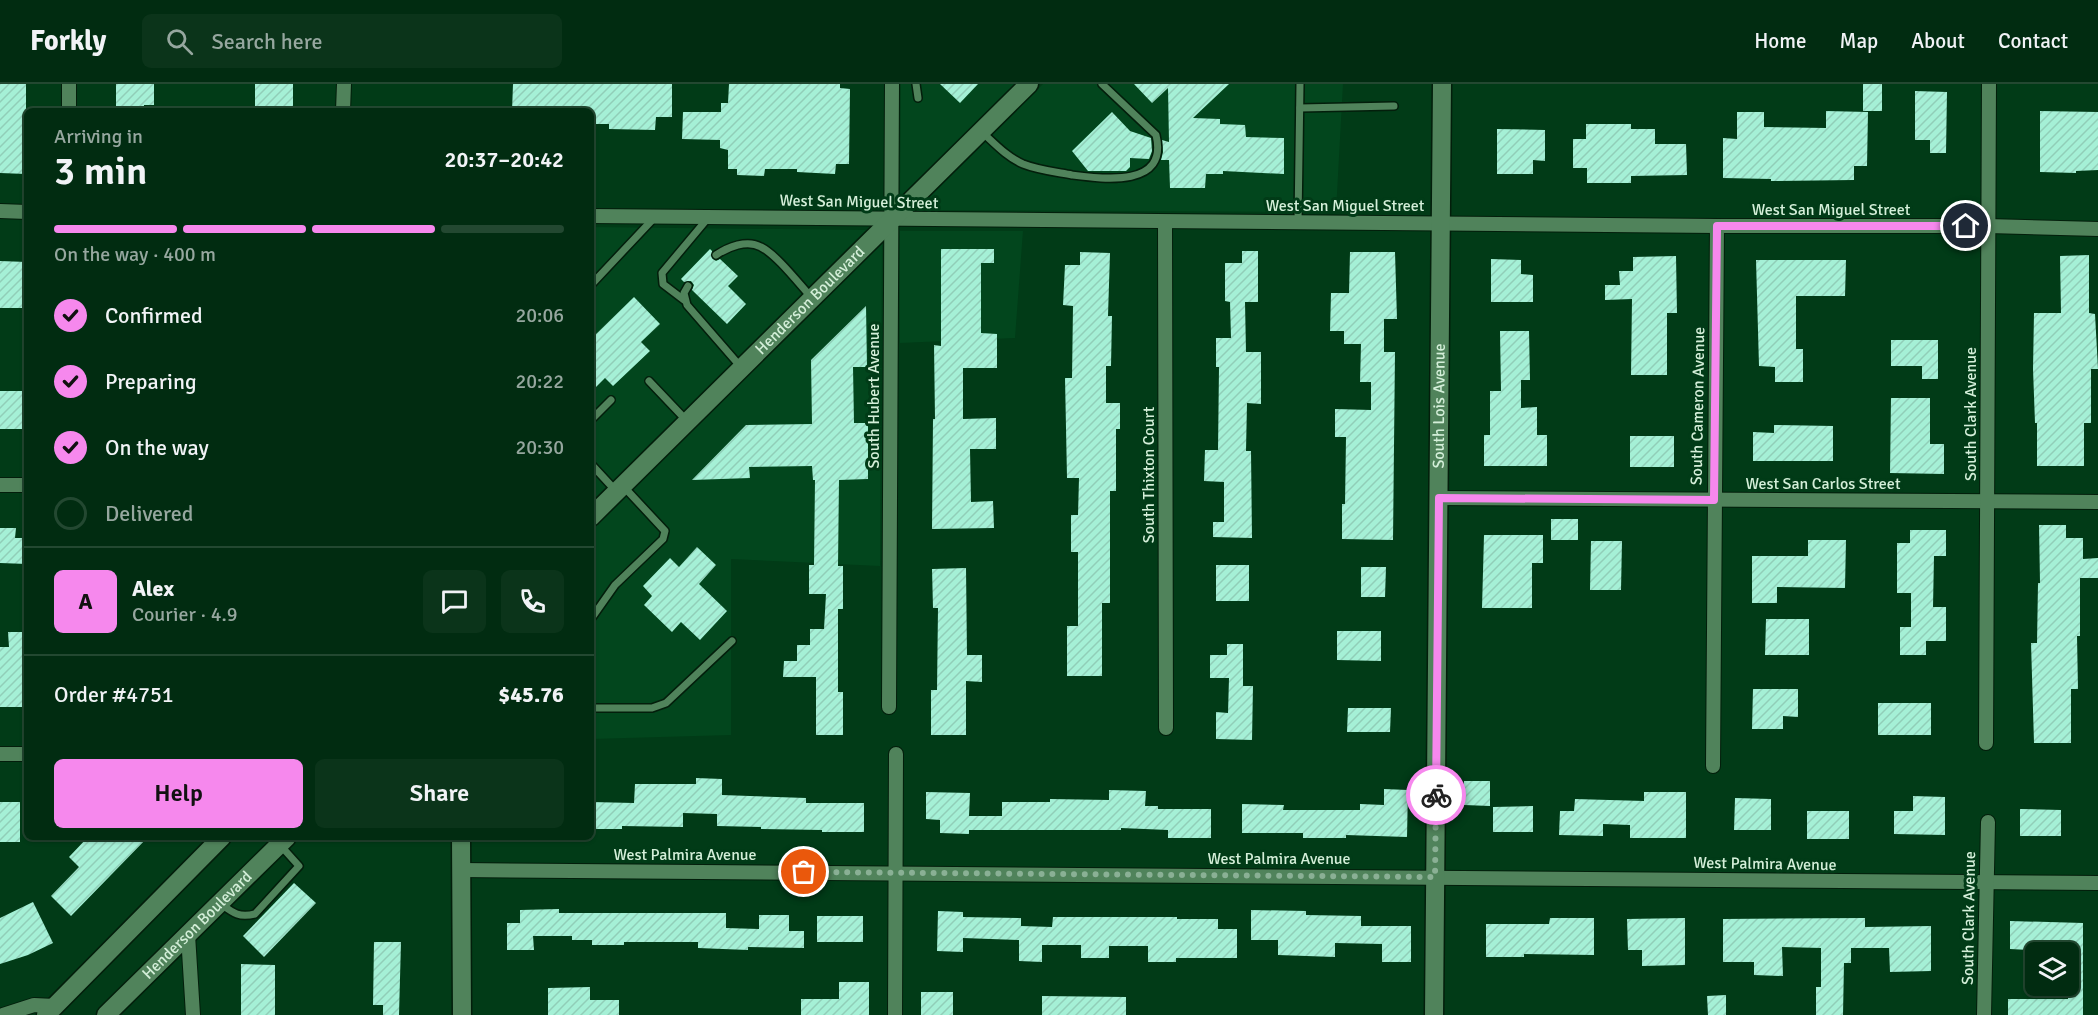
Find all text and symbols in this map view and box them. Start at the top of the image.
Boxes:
search box [142,14,562,68]
text: Forkly [30,24,106,58]
icon: search [163,25,196,58]
text: Search here [211,28,322,55]
text: Home [1754,28,1807,54]
text: Map [1840,28,1878,54]
text: About [1911,28,1965,54]
text: Contact [1998,28,2068,54]
text: Arriving in [54,124,143,149]
text: 20:37–20:42 [445,146,564,173]
text: 3 min [54,147,147,195]
street label: West San Miguel Street [779,191,939,213]
street label: West San Miguel Street [1266,196,1425,216]
street label: West San Miguel Street [1752,200,1911,220]
pin [1940,200,1991,251]
icon: home [1949,209,1982,242]
text: On the way · 400 m [54,242,216,267]
street label: Henderson Boulevard [751,242,869,359]
icon: check [54,299,87,332]
text: Confirmed [105,302,203,329]
text: 20:06 [515,303,564,328]
street label: South Hubert Avenue [864,323,884,469]
street label: South Cameron Avenue [1687,327,1709,485]
street label: South Lois Avenue [1429,343,1450,469]
street label: South Clark Avenue [1961,347,1981,481]
icon: check [54,365,87,398]
text: Preparing [105,368,197,395]
text: 20:22 [515,369,564,394]
street label: South Thixton Court [1139,406,1159,543]
icon: check [54,431,87,464]
text: On the way [105,434,209,461]
text: 20:30 [515,435,564,460]
street label: West San Carlos Street [1746,474,1901,494]
text: Delivered [105,500,193,527]
button: chat [423,570,486,633]
button: phone [501,570,564,633]
text: Alex [132,575,174,602]
text: A [78,588,93,615]
text: Courier · 4.9 [132,602,238,627]
text: Order #4751 [54,681,174,708]
text: $45.76 [498,681,564,708]
button: Help [54,759,303,828]
button: Share [315,759,564,828]
courier [1406,765,1466,825]
icon: bike [1420,779,1453,812]
street label: West Palmira Avenue [613,845,757,865]
pin [778,846,829,897]
street label: West Palmira Avenue [1207,849,1351,869]
street label: South Clark Avenue [1958,851,1980,985]
street label: West Palmira Avenue [1693,853,1837,875]
icon: bag [787,855,820,888]
street label: Henderson Boulevard [138,867,256,984]
map controls [2025,942,2079,996]
button: layers [2025,942,2079,996]

